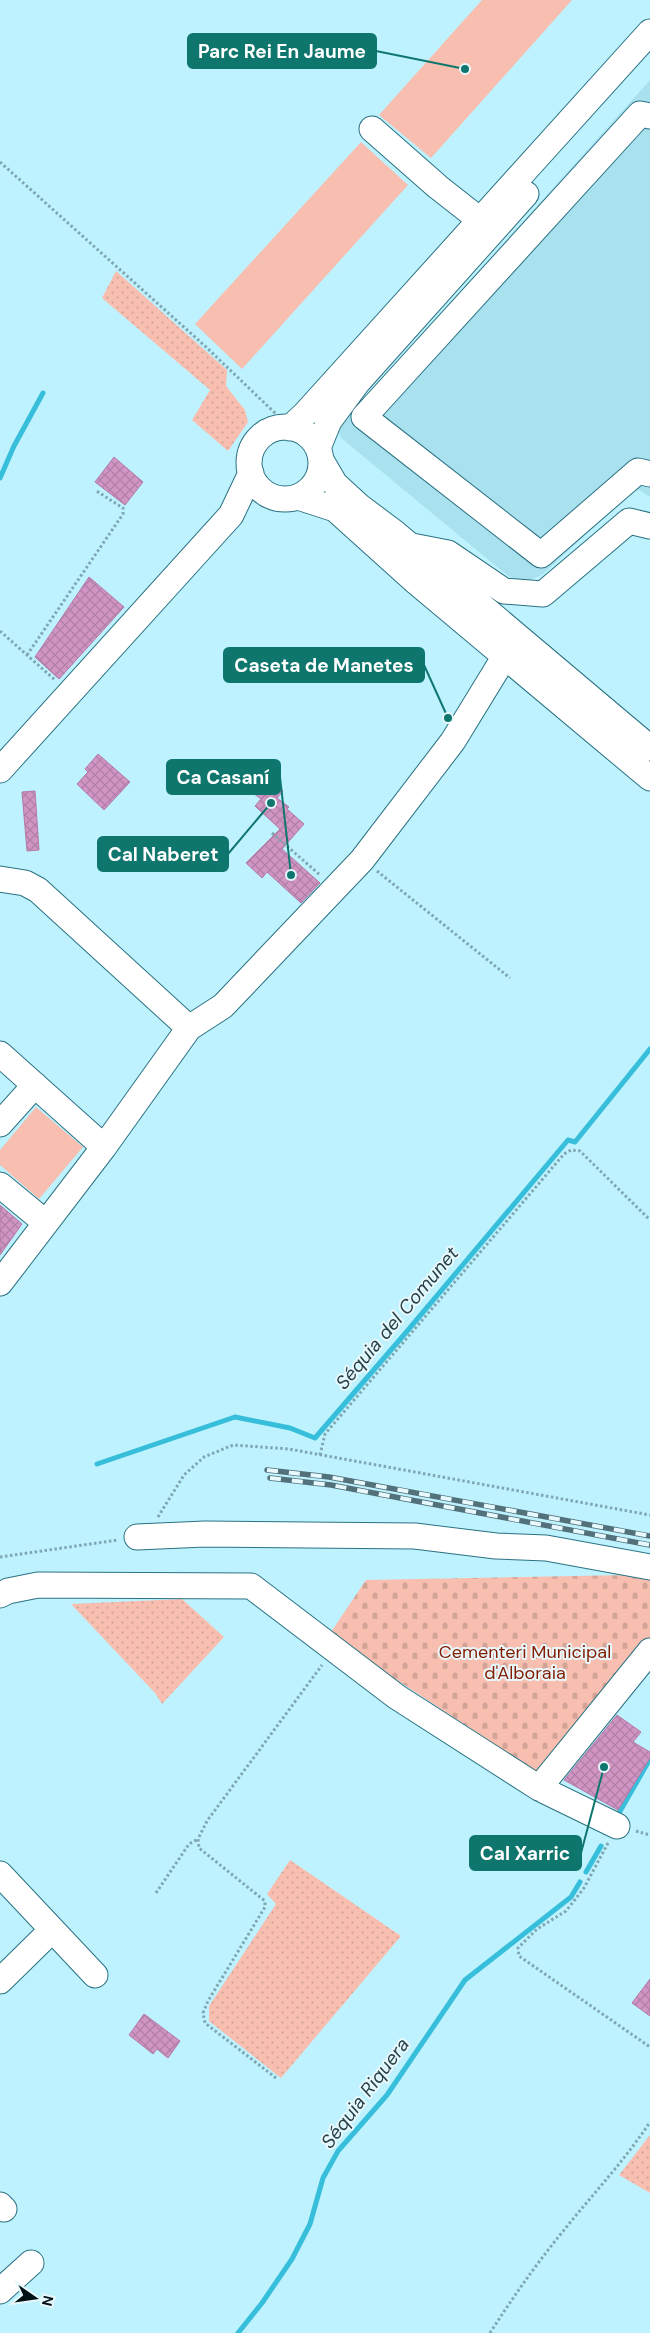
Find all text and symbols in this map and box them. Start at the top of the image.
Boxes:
callout: Parc Rei En Jaume [188,34,376,68]
text: Parc Rei En Jaume [198,39,366,64]
callout: Caseta de Manetes [224,648,424,682]
text: Caseta de Manetes [234,653,414,678]
callout: Ca Casaní [167,760,280,794]
text: Ca Casaní [177,765,269,790]
callout: Cal Naberet [98,837,228,871]
text: Cal Naberet [108,842,218,867]
water label: Séquia del Comunet [330,1241,465,1395]
park label: Cementeri Municipal d'Alboraia [439,1640,611,1685]
callout: Cal Xarric [470,1836,581,1870]
text: Cal Xarric [480,1841,570,1866]
water label: Séquia Riquera [315,2033,415,2153]
north arrow [10,2273,60,2323]
text: N [38,2294,58,2308]

